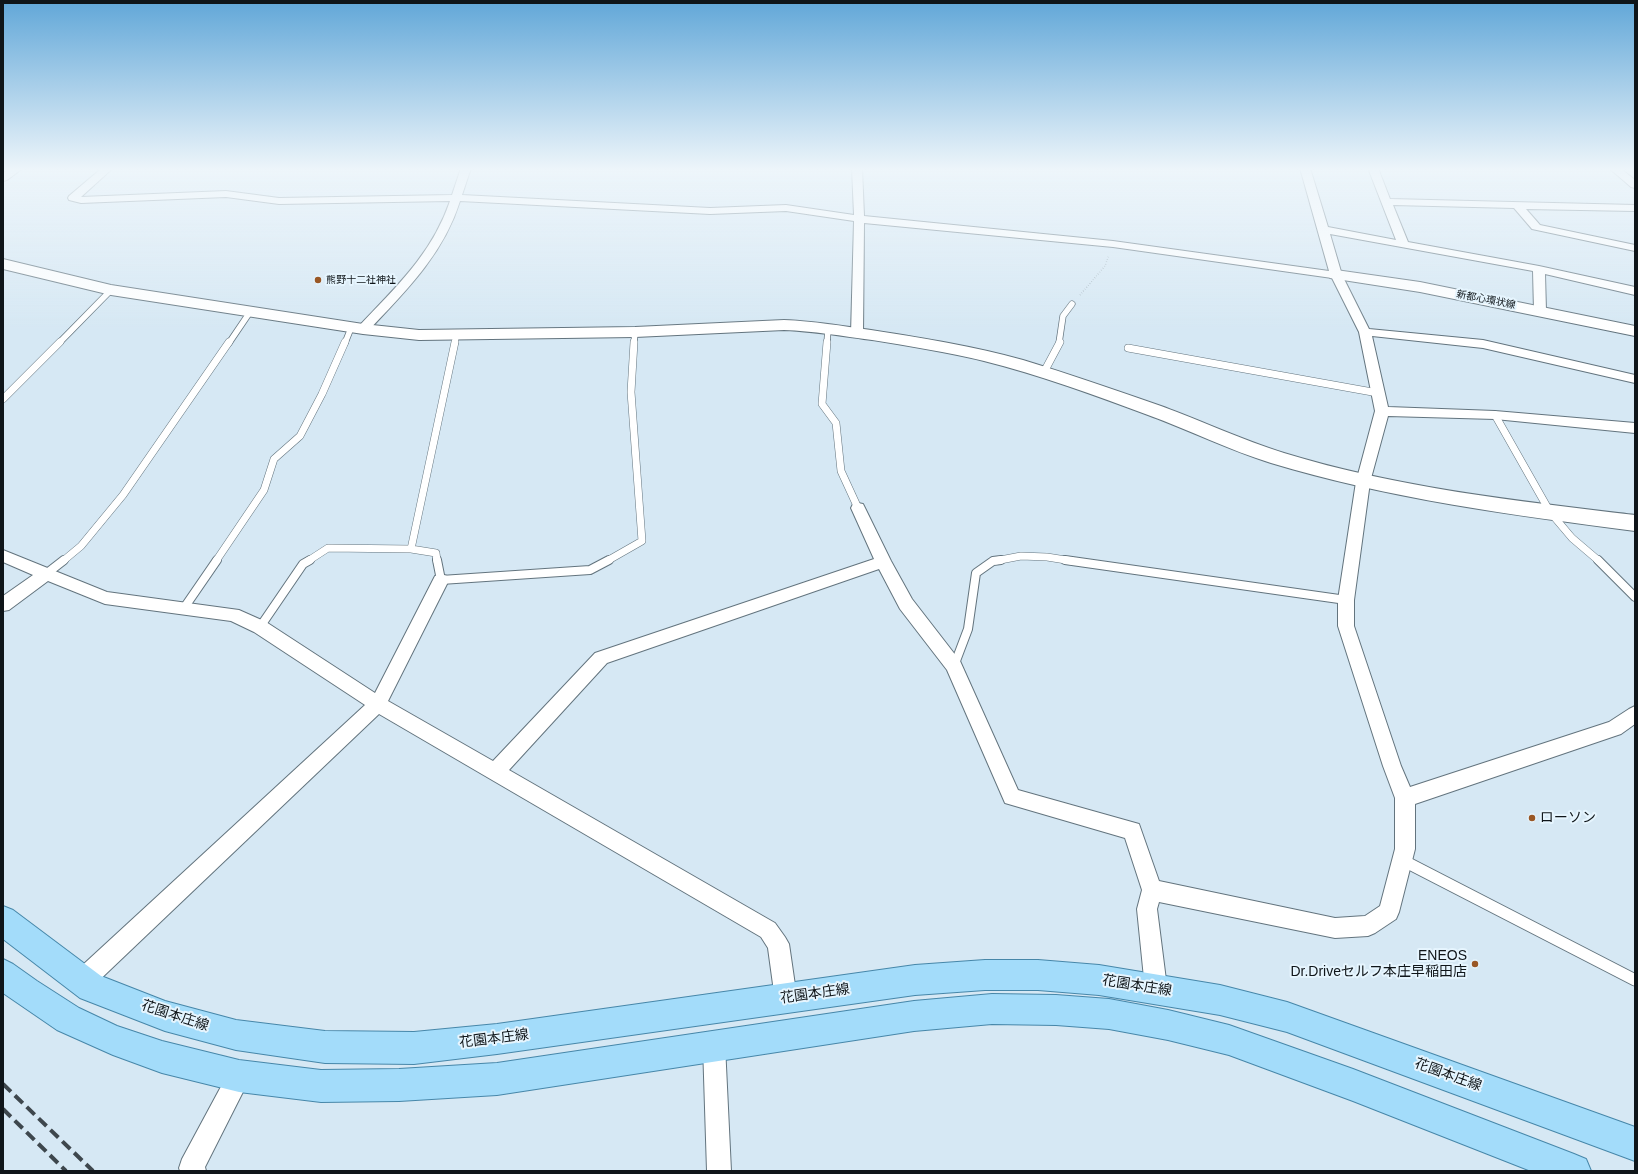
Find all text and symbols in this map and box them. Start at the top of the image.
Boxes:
place label: 熊野十二社神社 [326,274,396,286]
marker: 熊野十二社神社 [313,275,323,285]
street label: 新都心環状線 [1455,288,1517,312]
place label: ローソン [1540,810,1596,826]
marker: ローソン [1527,813,1537,823]
place label: ENEOS Dr.Driveセルフ本庄早稲田店 [1290,948,1467,980]
marker: ENEOS Dr.Driveセルフ本庄早稲田店 [1470,959,1480,969]
street label: 花園本庄線 [1101,972,1173,1000]
street label: 花園本庄線 [779,981,851,1007]
street label: 花園本庄線 [139,997,211,1035]
street label: 花園本庄線 [458,1026,530,1052]
street label: 花園本庄線 [1412,1055,1484,1095]

